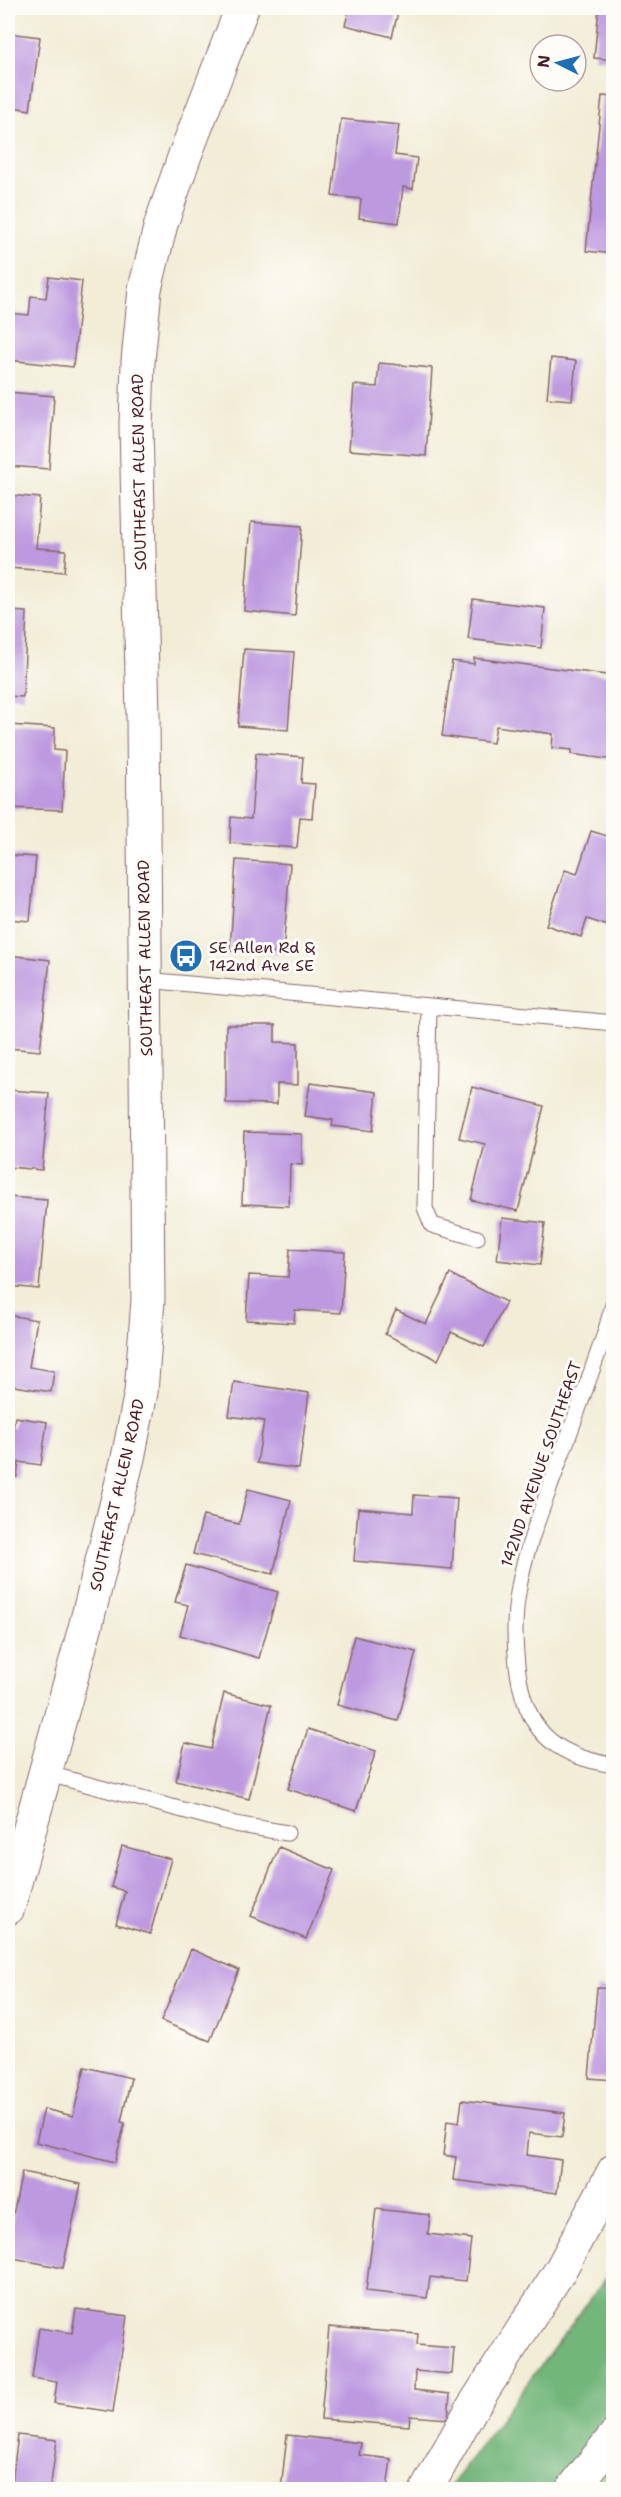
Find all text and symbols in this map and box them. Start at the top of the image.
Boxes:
north arrow [528,33,588,93]
text: N [532,54,555,69]
street label: SOUTHEAST ALLEN ROAD [127,374,151,570]
street label: SOUTHEAST ALLEN ROAD [133,860,157,1056]
place label: SE Allen Rd & 142nd Ave SE [209,937,316,976]
bus stop icon: SE Allen Rd & 142nd Ave SE [168,938,204,974]
street label: 142ND AVENUE SOUTHEAST [496,1358,586,1570]
street label: SOUTHEAST ALLEN ROAD [85,1397,149,1593]

